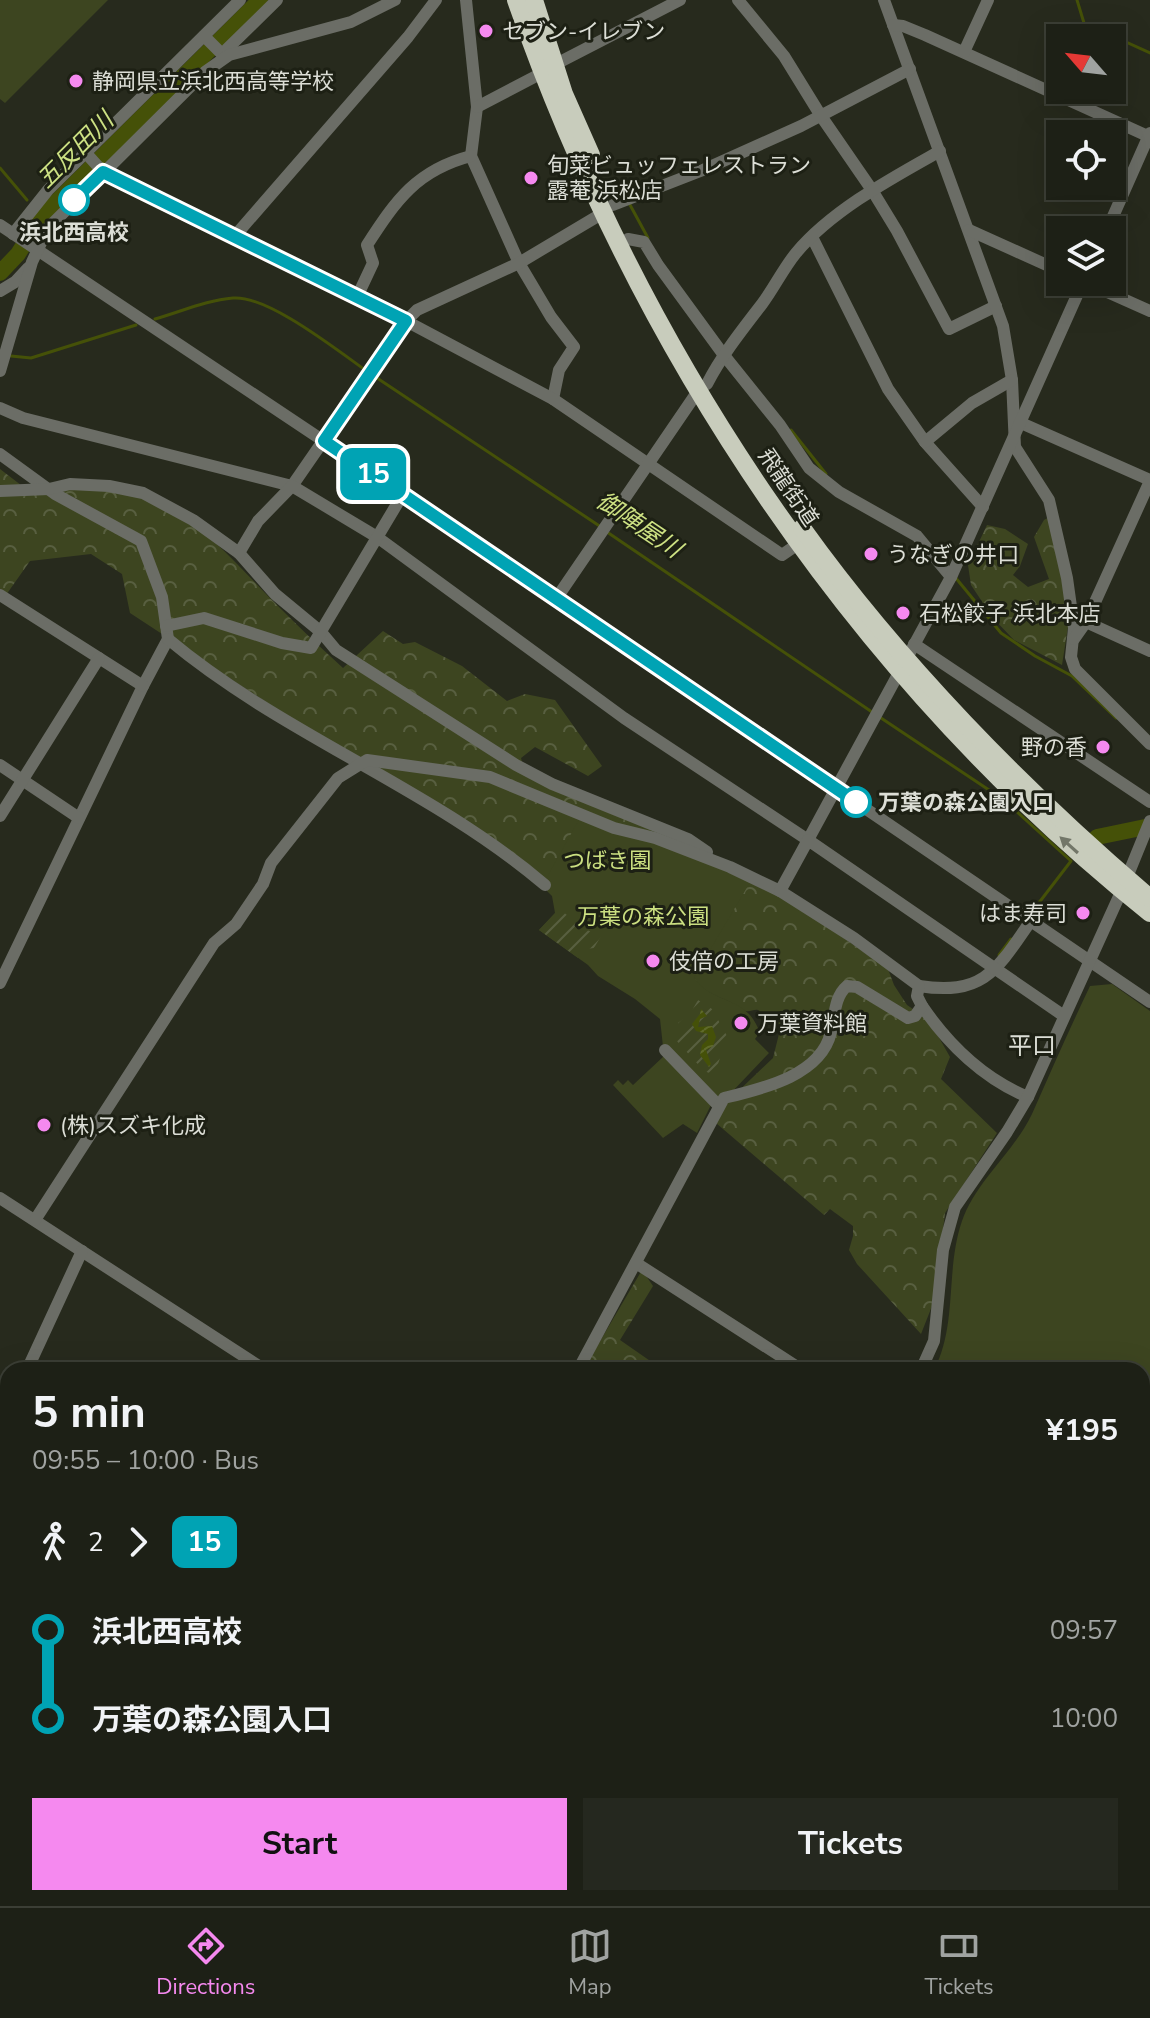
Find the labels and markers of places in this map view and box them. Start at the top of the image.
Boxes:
place label: セブン-イレブン [502,17,665,47]
marker: セブン-イレブン [477,22,495,40]
place label: 静岡県立浜北西高等学校 [92,67,334,97]
marker: 静岡県立浜北西高等学校 [67,72,85,90]
place label: 旬菜ビュッフェレストラン 露菴 浜松店 [547,151,811,206]
marker: 旬菜ビュッフェレストラン 露菴 浜松店 [522,169,540,187]
marker: 浜北西高校 [59,185,89,215]
place label: 浜北西高校 [19,218,129,248]
place label: うなぎの井口 [887,540,1019,570]
marker: うなぎの井口 [862,545,880,563]
place label: 石松餃子 浜北本店 [919,599,1101,629]
marker: 石松餃子 浜北本店 [894,604,912,622]
place label: 野の香 [1021,733,1087,763]
marker: 野の香 [1094,738,1112,756]
marker: 万葉の森公園入口 [841,787,871,817]
place label: 万葉の森公園入口 [878,788,1054,818]
place label: はま寿司 [979,899,1067,929]
marker: はま寿司 [1074,904,1092,922]
place label: 伎倍の工房 [669,947,779,977]
marker: 伎倍の工房 [644,952,662,970]
place label: 万葉資料館 [757,1009,867,1039]
marker: 万葉資料館 [732,1014,750,1032]
place label: (株)スズキ化成 [60,1111,206,1141]
marker: (株)スズキ化成 [35,1116,53,1134]

